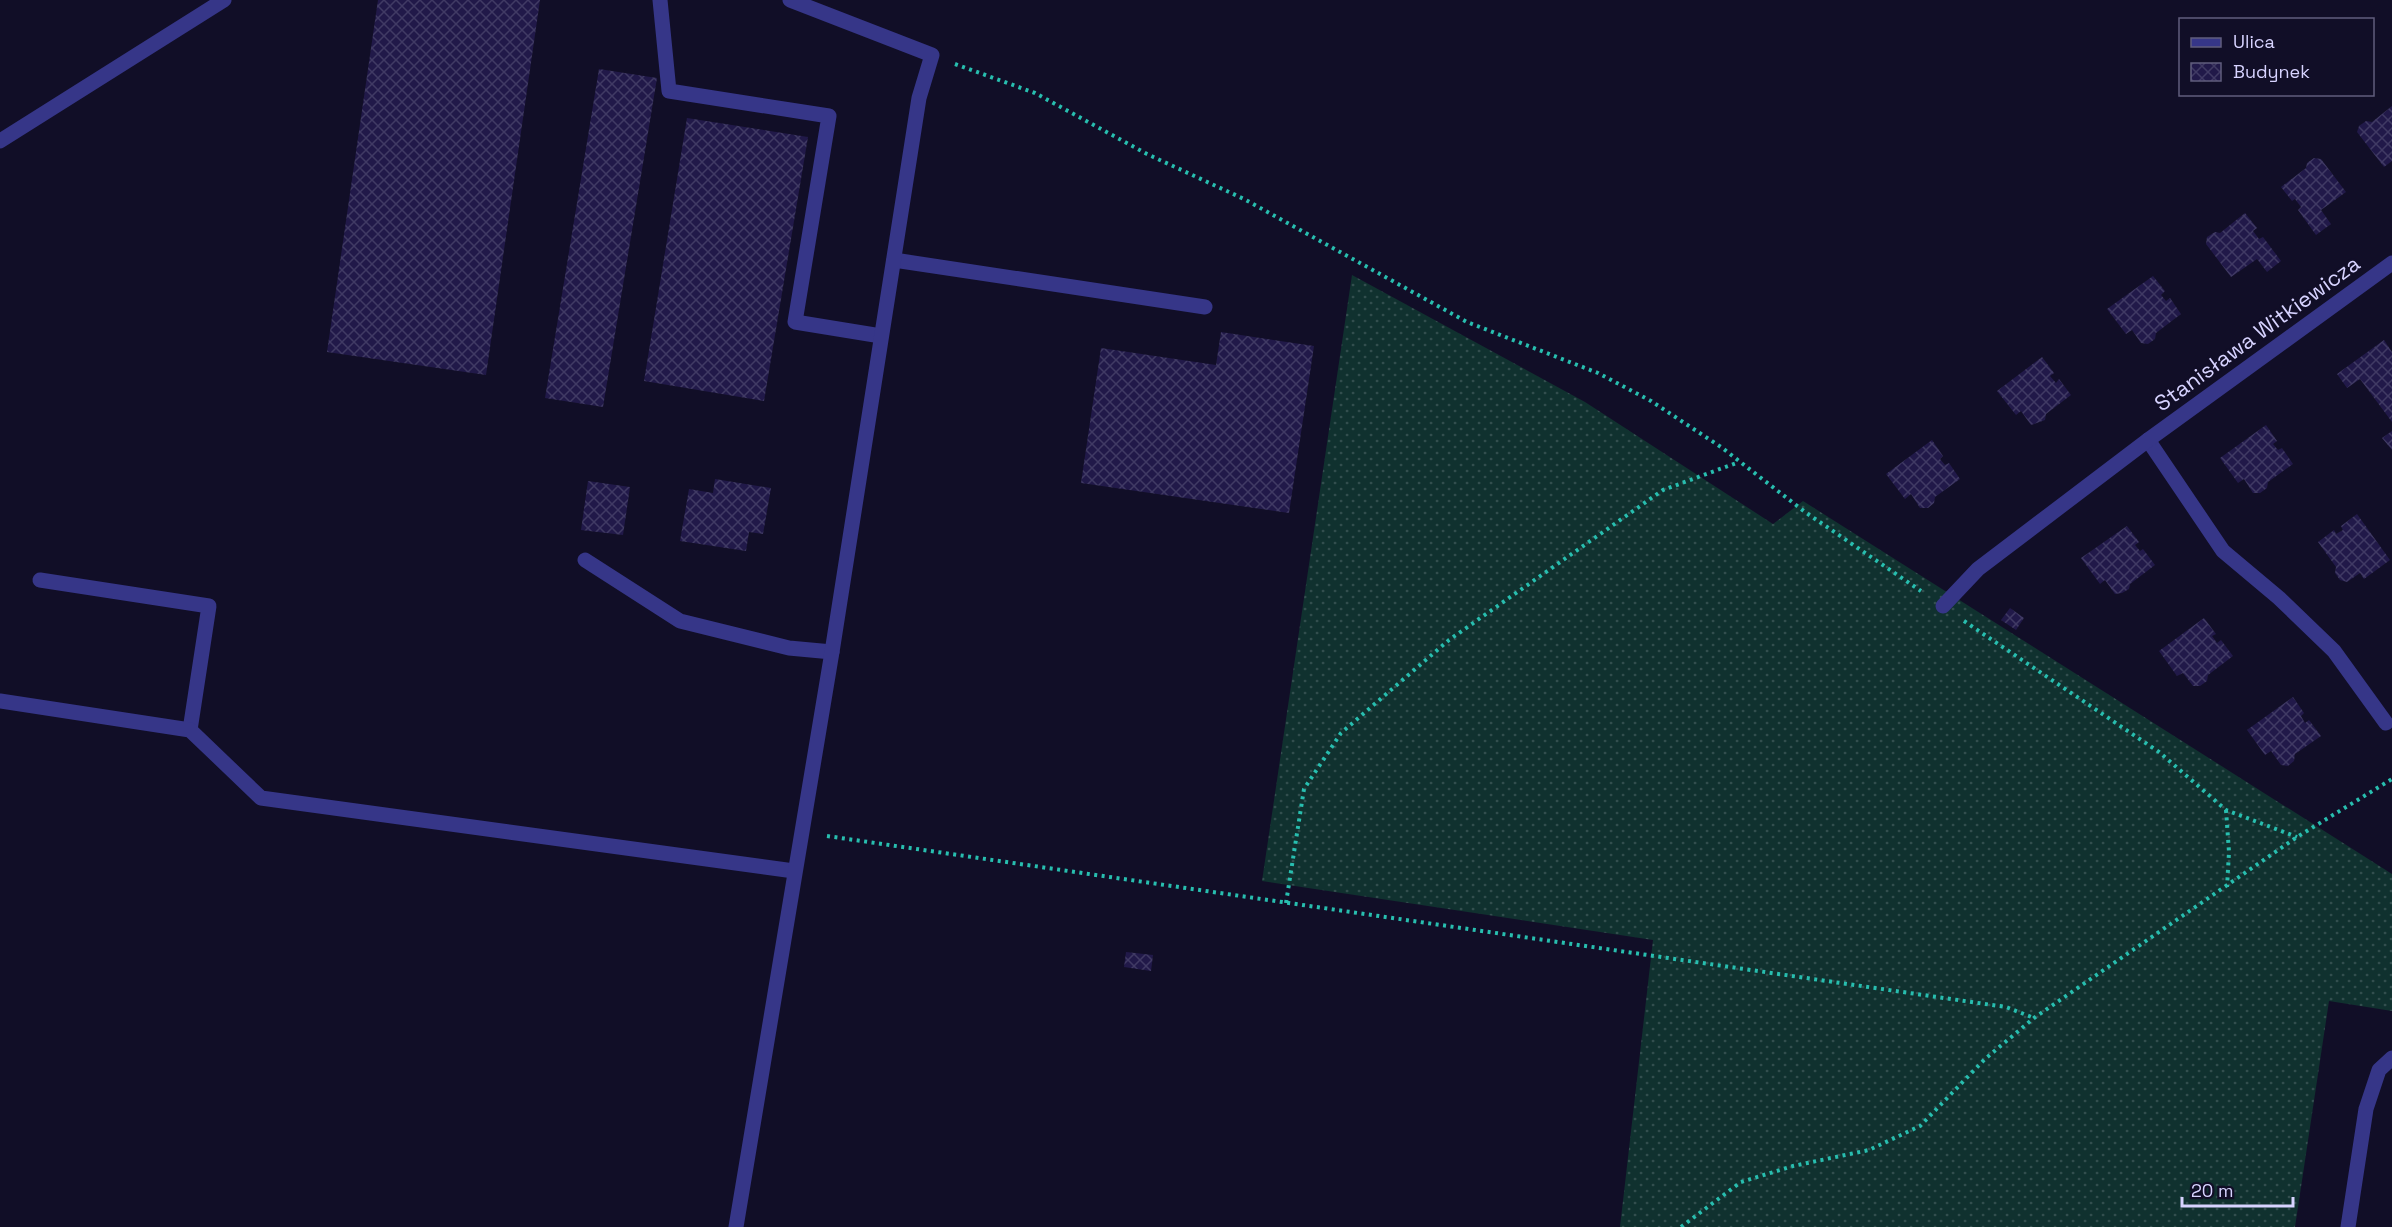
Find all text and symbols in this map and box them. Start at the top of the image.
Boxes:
legend [2179,18,2374,96]
text: Ulica [2233,30,2275,53]
text: Budynek [2233,60,2310,83]
street label: Stanisława Witkiewicza [2149,249,2366,417]
scale bar [2182,1170,2293,1208]
text: 20 m [2191,1179,2234,1202]

